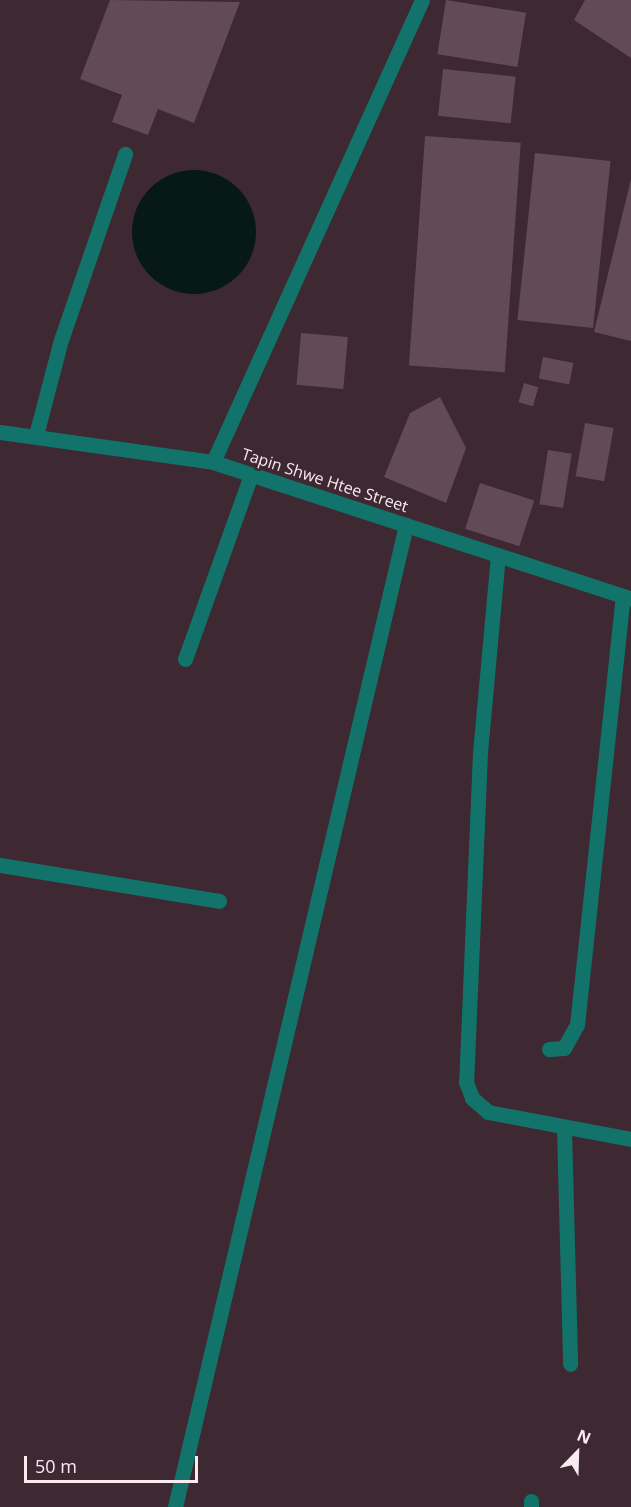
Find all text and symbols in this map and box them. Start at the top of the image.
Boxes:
street label: Tapin Shwe Htee Street [239,444,411,516]
north arrow [547,1423,607,1483]
text: N [574,1424,594,1449]
scale bar [27,1444,201,1482]
text: 50 m [35,1454,77,1478]

